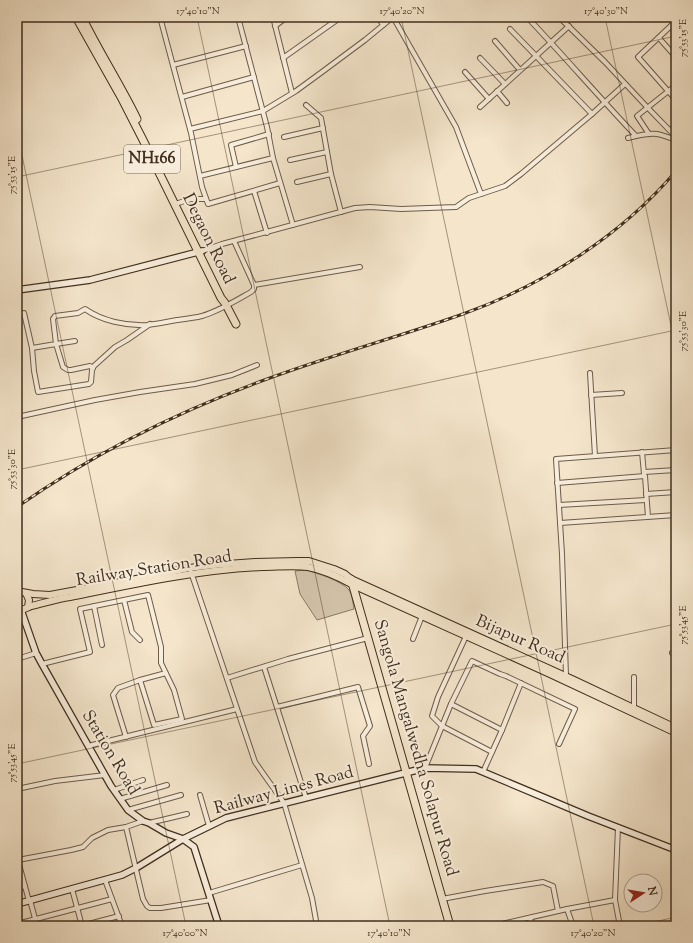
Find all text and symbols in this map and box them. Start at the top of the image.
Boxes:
text: 17°40'10"N [176,4,220,19]
text: 17°40'20"N [380,4,424,19]
text: 17°40'30"N [584,4,628,19]
text: 75°53'15"E [676,19,691,57]
road number: NH166 [124,145,180,173]
text: 75°53'15"E [5,156,20,194]
street label: Degaon Road [176,189,241,289]
text: 75°53'30"E [676,311,691,351]
text: 75°53'30"E [5,449,20,489]
street label: Railway Station Road [74,545,234,593]
text: 75°53'45"E [676,606,691,644]
street label: Bijapur Road [472,610,569,671]
street label: Sangola Mangalwedha Solapur Road [367,617,463,879]
street label: Station Road [75,706,145,800]
text: 75°53'45"E [5,744,20,782]
street label: Railway Lines Road [212,761,357,821]
north arrow [623,873,663,913]
text: N [643,884,661,897]
text: 17°40'00"N [163,926,207,941]
text: 17°40'10"N [367,926,411,941]
text: 17°40'20"N [571,926,615,941]

